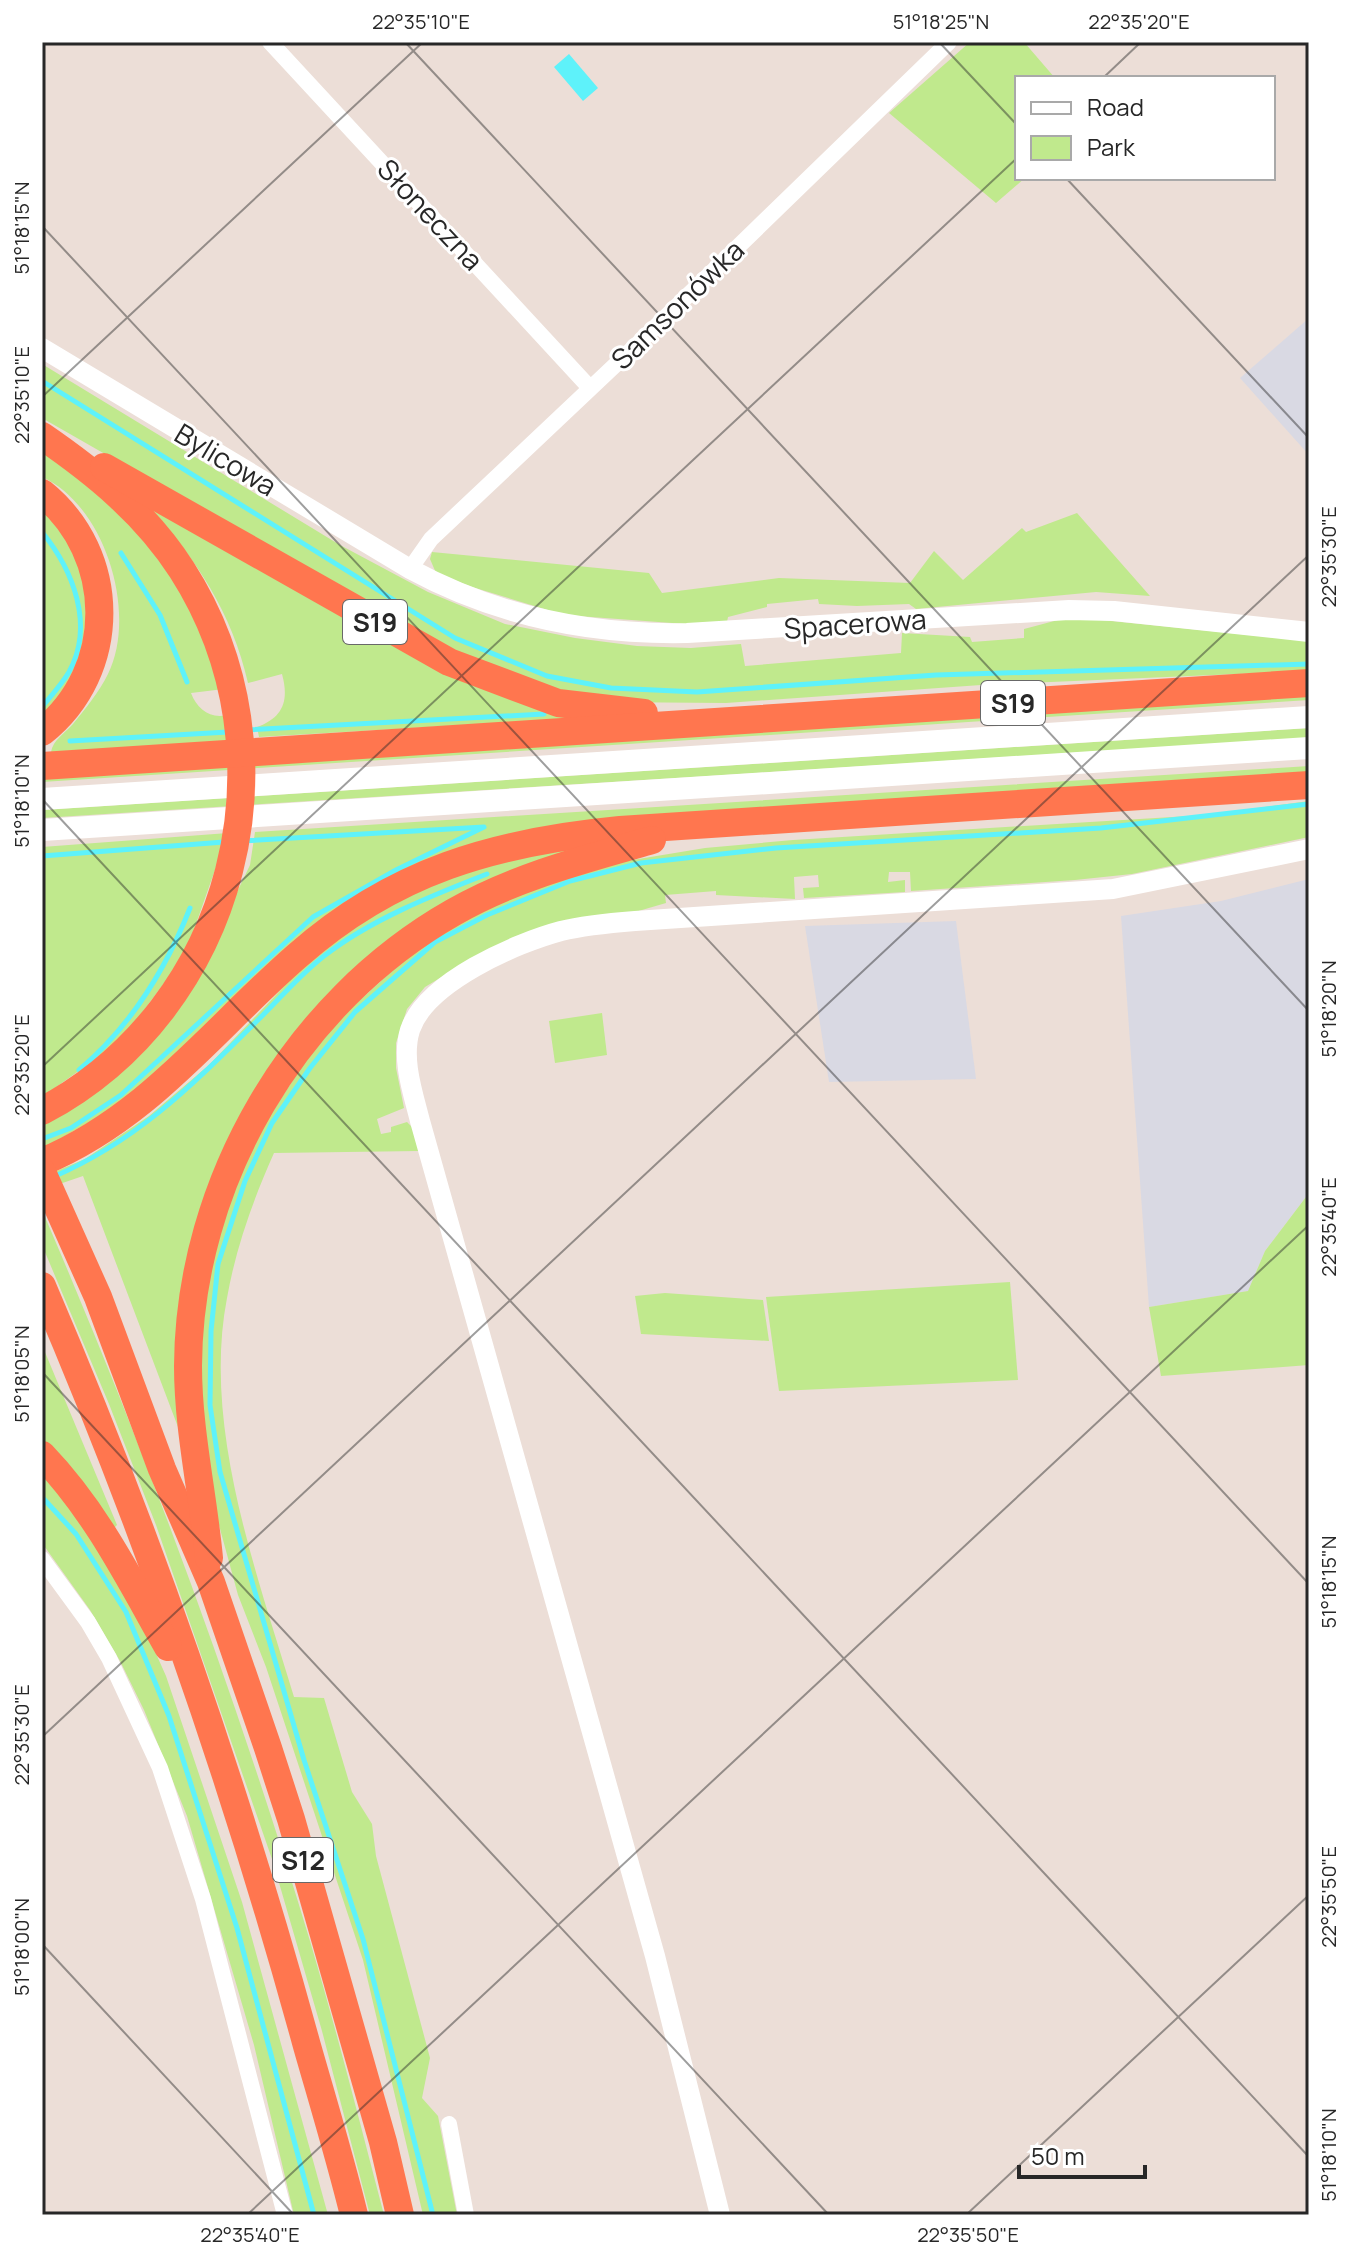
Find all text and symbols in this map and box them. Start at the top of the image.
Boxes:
text: 22°35'10"E [372,8,470,35]
text: 51°18'25"N [893,8,989,35]
text: 22°35'20"E [1088,8,1190,35]
legend [1015,76,1275,180]
text: Road [1087,90,1144,123]
text: Park [1087,130,1136,163]
street label: Słoneczna [370,150,492,278]
text: 51°18'15"N [8,182,35,274]
street label: Samsonówka [602,231,752,377]
text: 22°35'10"E [8,346,35,444]
street label: Bylicowa [168,414,284,504]
text: 22°35'30"E [1315,506,1342,608]
street label: Spacerowa [782,599,928,647]
road number: S19 [343,600,407,644]
road number: S19 [981,681,1045,725]
text: 51°18'10"N [8,754,35,848]
text: 51°18'20"N [1315,960,1342,1058]
text: 22°35'20"E [8,1014,35,1116]
text: 22°35'40"E [1315,1177,1342,1277]
text: 51°18'05"N [8,1325,35,1423]
text: 51°18'15"N [1315,1536,1342,1628]
text: 22°35'30"E [8,1684,35,1786]
road number: S12 [273,1838,333,1882]
text: 22°35'50"E [1315,1846,1342,1948]
text: 51°18'00"N [8,1898,35,1996]
text: 51°18'10"N [1315,2108,1342,2202]
scale bar [1019,2129,1145,2179]
text: 50 m [1031,2139,1085,2172]
text: 22°35'40"E [200,2221,300,2248]
text: 22°35'50"E [917,2221,1019,2248]

